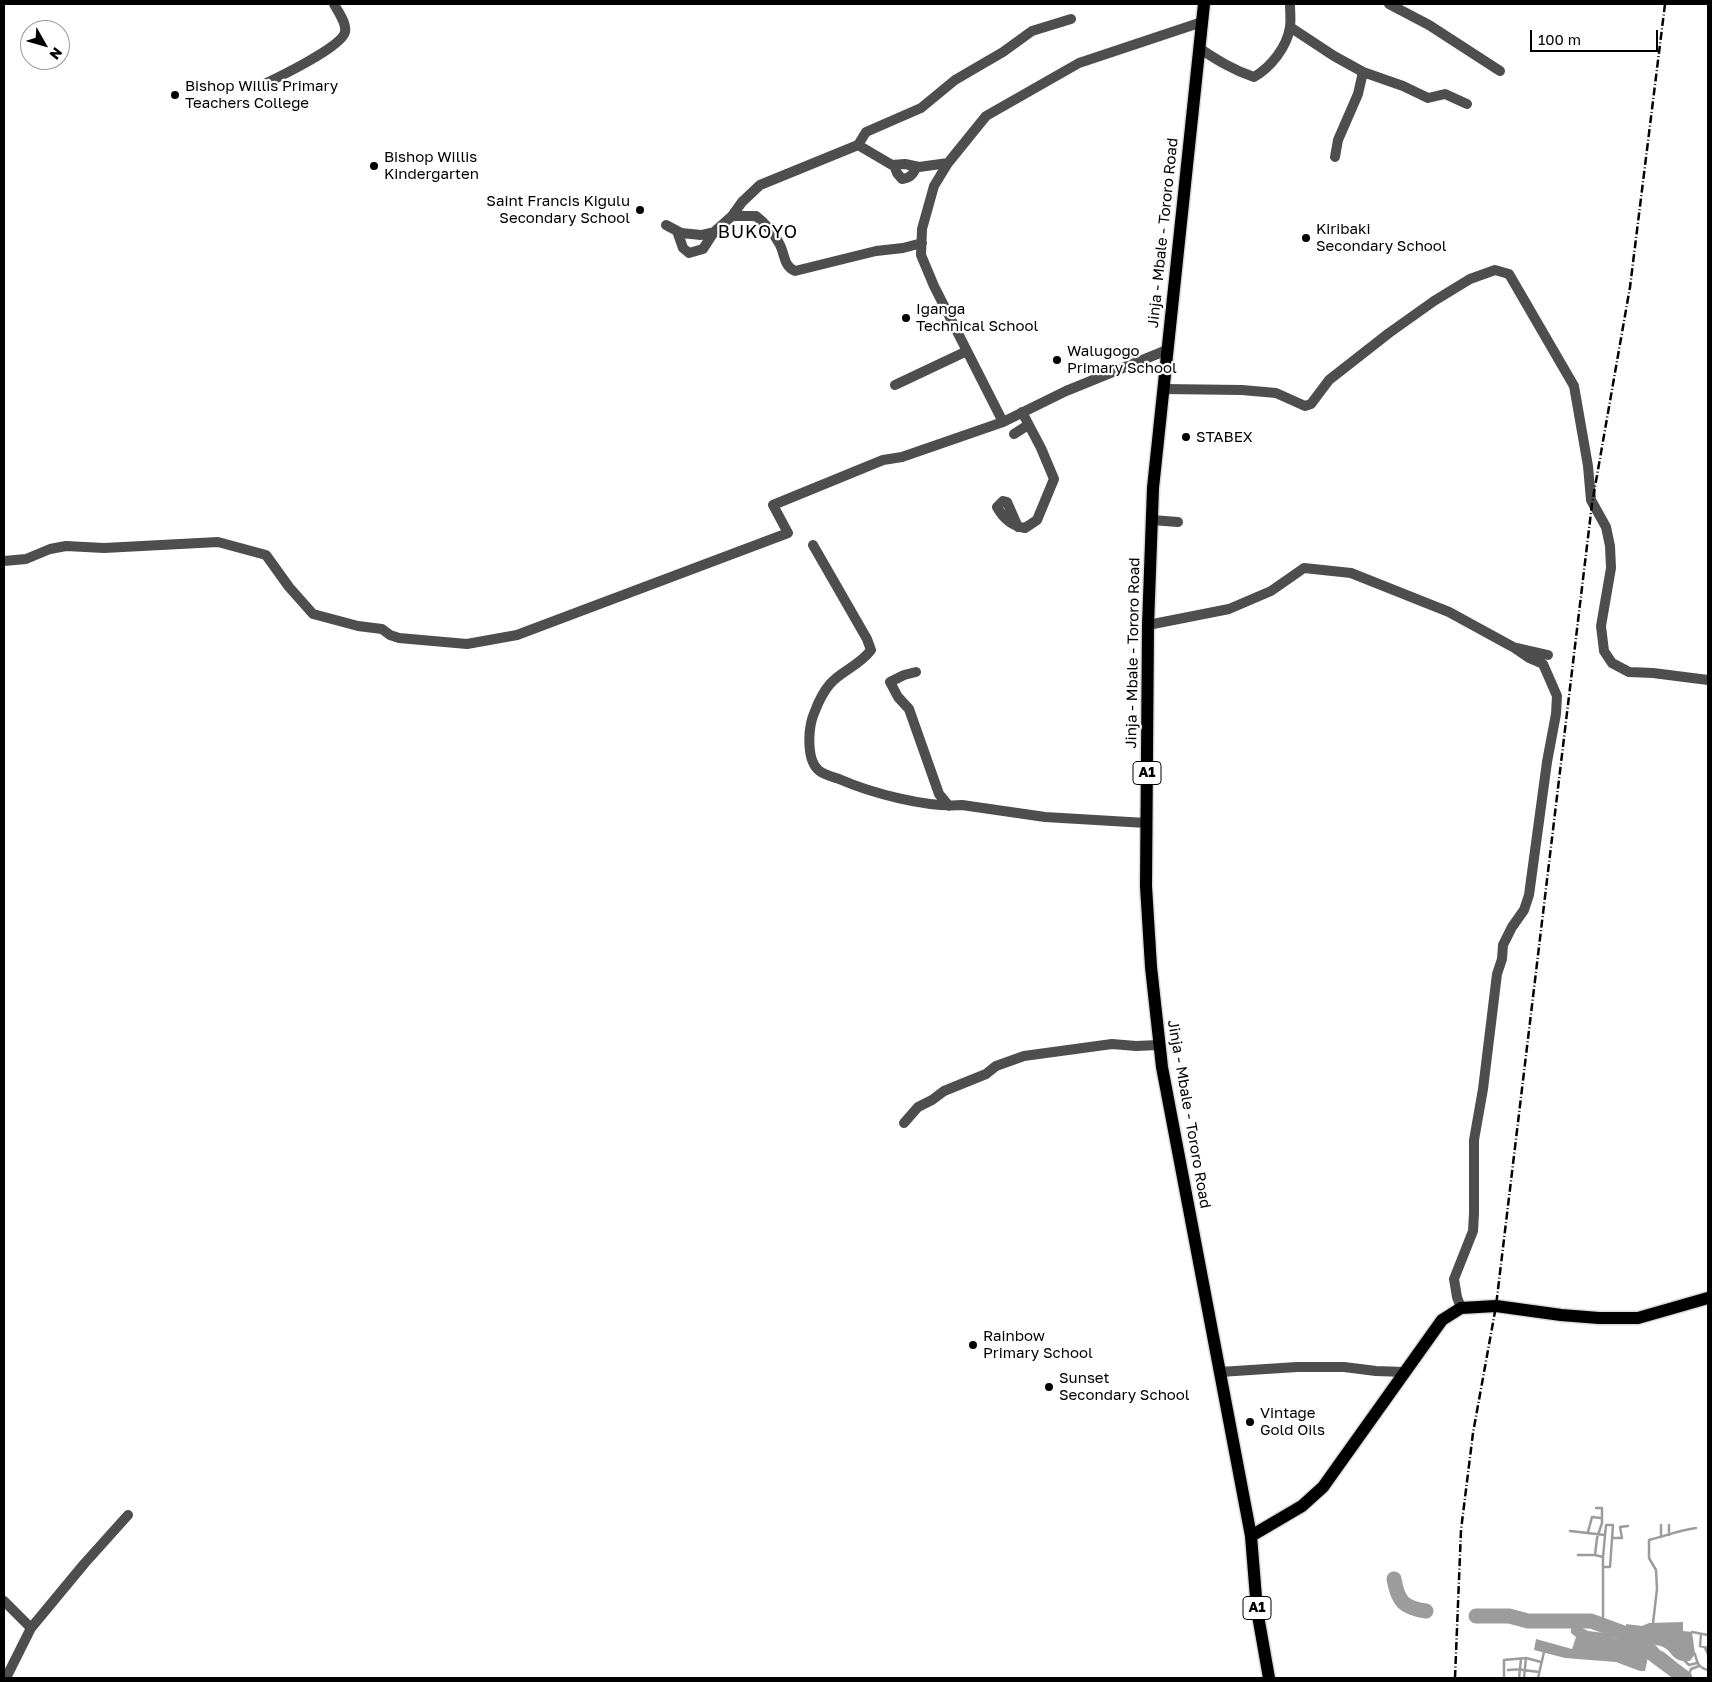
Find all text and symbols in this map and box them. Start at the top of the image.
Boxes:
north arrow [20,20,70,70]
scale bar [1532,20,1660,52]
text: 100 m [1538,30,1581,48]
text: N [46,44,66,63]
place label: Bishop Willis Primary Teachers College [185,77,338,112]
marker: Bishop Willis Primary Teachers College [169,89,181,101]
street label: Jinja - Mbale - Tororo Road [1144,137,1182,329]
place label: Bishop Willis Kindergarten [384,148,479,183]
marker: Bishop Willis Kindergarten [368,160,380,172]
place label: Saint Francis Kigulu Secondary School [486,192,630,227]
marker: Saint Francis Kigulu Secondary School [634,204,646,216]
place label: Kiribaki Secondary School [1316,220,1447,255]
district label: BUKOYO [717,221,799,243]
marker: Kiribaki Secondary School [1300,232,1312,244]
place label: Iganga Technical School [916,300,1038,335]
marker: Iganga Technical School [900,312,912,324]
place label: Walugogo Primary School [1067,342,1177,377]
marker: Walugogo Primary School [1051,354,1063,366]
place label: STABEX [1196,428,1253,446]
marker: STABEX [1180,431,1192,443]
street label: Jinja - Mbale - Tororo Road [1122,557,1144,749]
road number: A1 [1133,761,1161,784]
street label: Jinja - Mbale - Tororo Road [1164,1018,1214,1210]
place label: Rainbow Primary School [983,1327,1093,1362]
marker: Rainbow Primary School [967,1339,979,1351]
place label: Sunset Secondary School [1059,1369,1190,1404]
marker: Sunset Secondary School [1043,1381,1055,1393]
place label: Vintage Gold Oils [1260,1404,1325,1439]
marker: Vintage Gold Oils [1244,1416,1256,1428]
road number: A1 [1243,1596,1271,1620]

